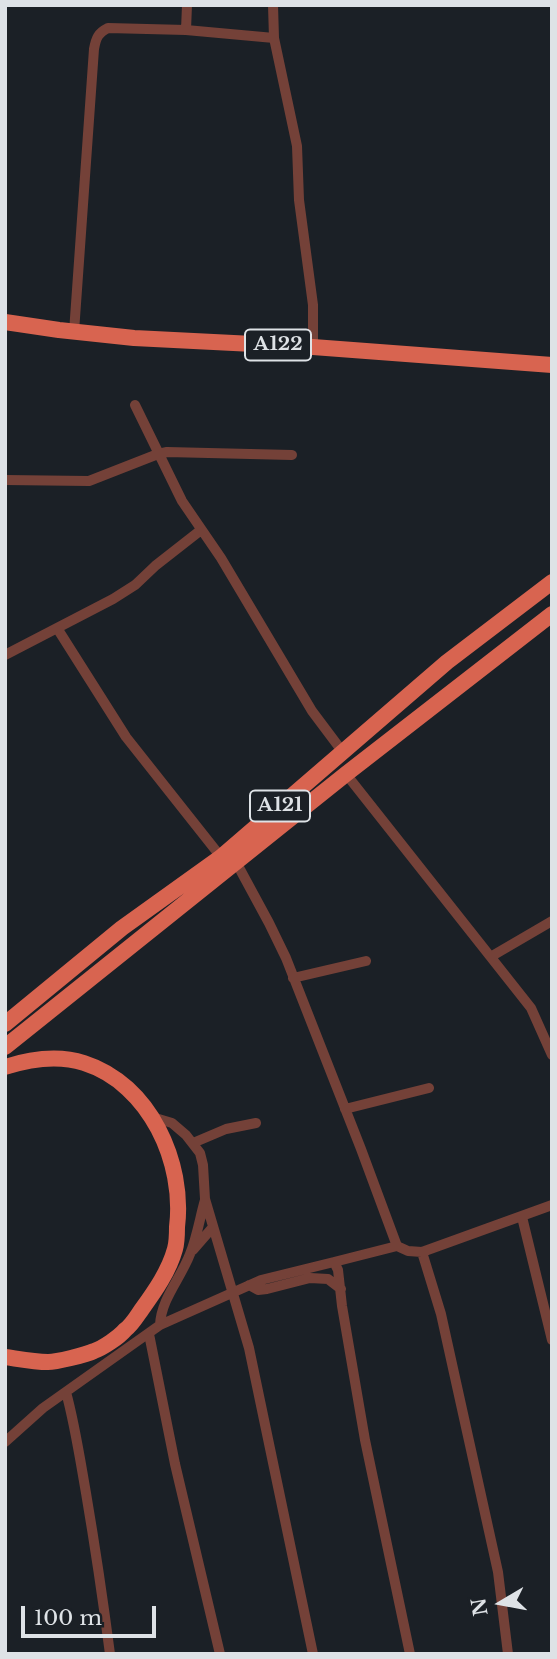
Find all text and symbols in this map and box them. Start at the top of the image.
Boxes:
road number: A122 [245,330,311,360]
road number: A121 [250,790,310,821]
north arrow [466,1568,536,1638]
scale bar [24,1592,159,1636]
text: N [467,1596,493,1618]
text: 100 m [34,1605,102,1631]

